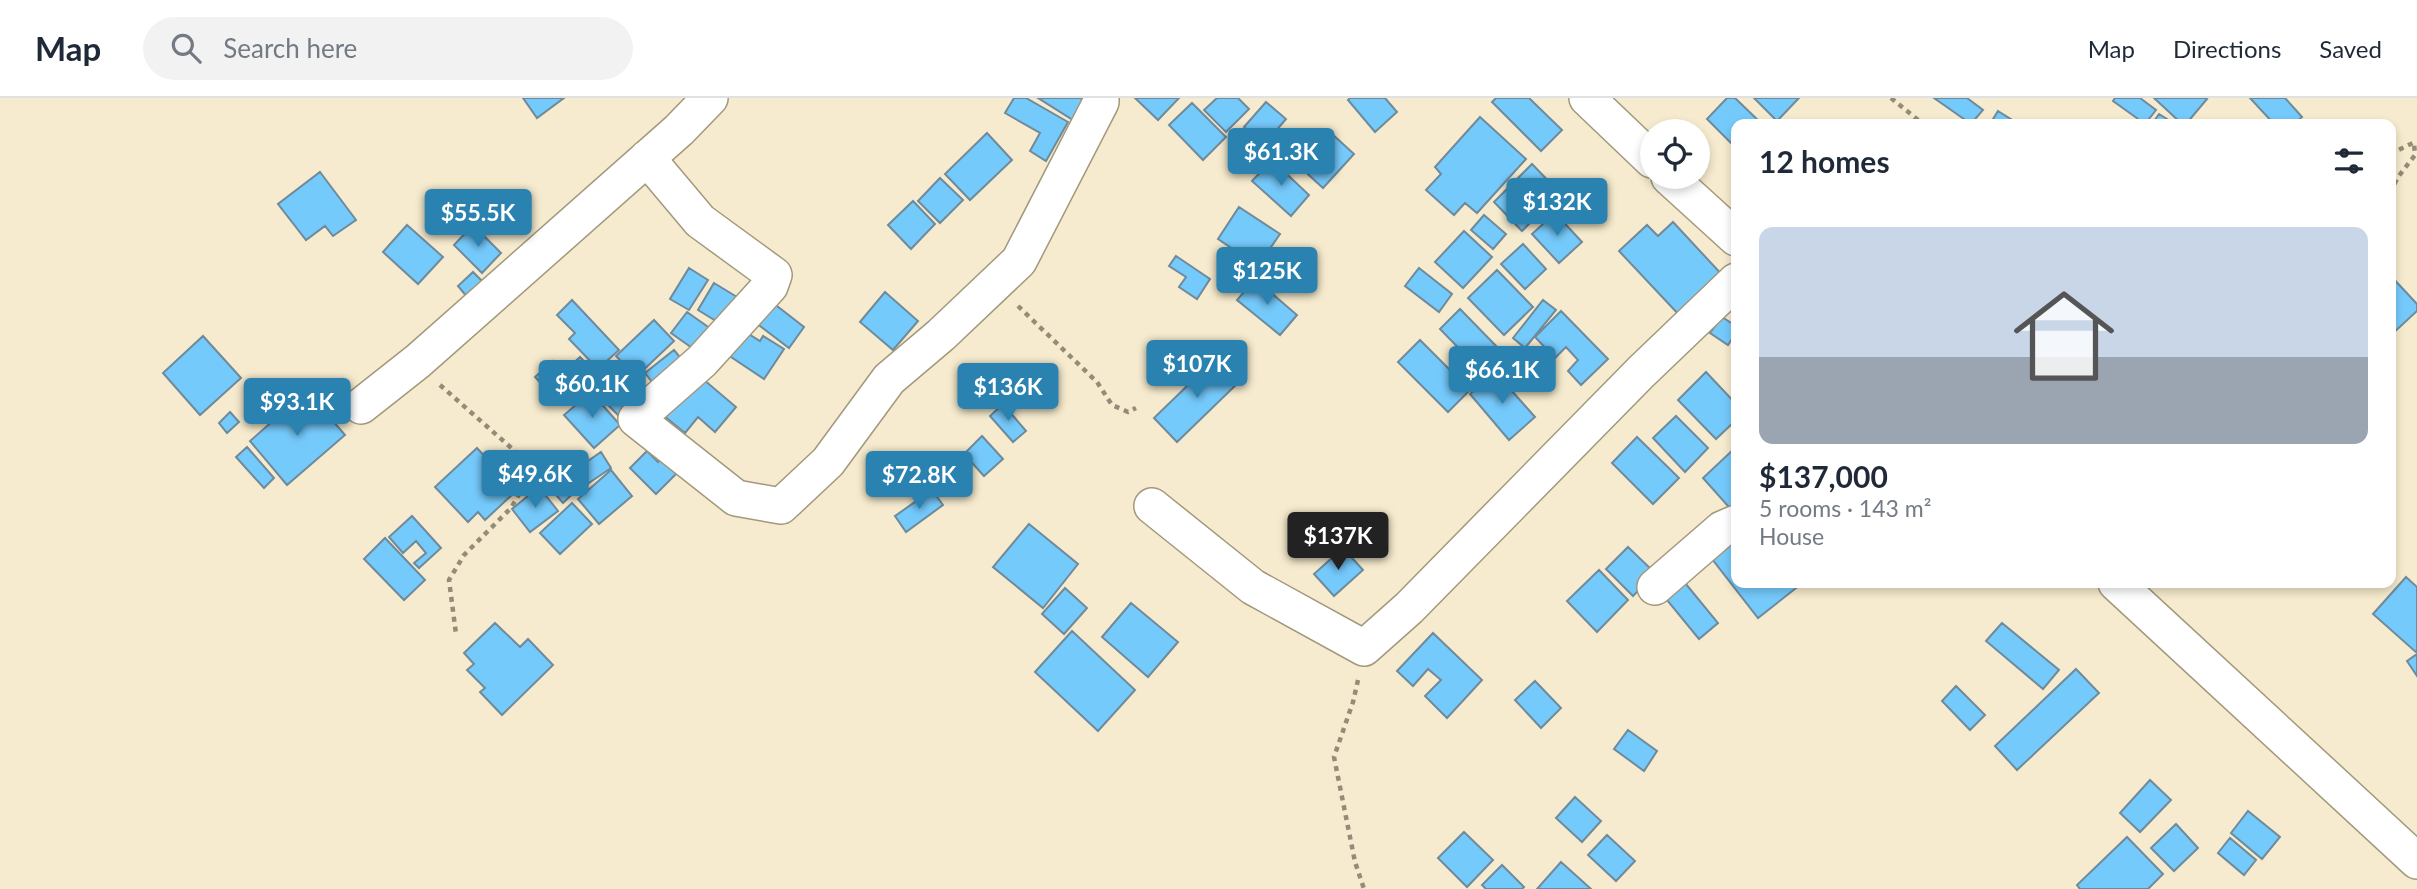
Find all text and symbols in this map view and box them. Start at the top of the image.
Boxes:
search box [143,17,633,80]
text: Map [35,28,101,68]
icon: search [167,29,205,67]
text: Search here [223,32,357,64]
text: Map [2088,34,2135,63]
text: Directions [2173,34,2281,63]
text: Saved [2319,34,2382,63]
map controls [1640,119,1710,189]
button: locate [1640,119,1710,189]
pin: $61.3K [1224,129,1338,188]
text: $61.3K [1244,137,1318,165]
icon: filters [2330,142,2368,180]
text: 12 homes [1759,143,1890,179]
pin: $132K [1508,178,1606,238]
text: $132K [1522,187,1592,215]
pin: $55.5K [421,190,535,249]
text: $55.5K [441,198,515,226]
pin: $125K [1218,248,1316,307]
text: $125K [1232,256,1302,284]
icon: home [2001,273,2127,399]
pin: $107K [1148,341,1246,400]
pin: $66.1K [1445,346,1559,406]
text: $107K [1162,349,1232,377]
text: $66.1K [1465,355,1539,383]
pin: $60.1K [535,360,649,420]
pin: $136K [959,364,1057,423]
text: $60.1K [555,369,629,397]
text: $136K [973,372,1043,400]
pin: $93.1K [240,378,354,438]
text: $93.1K [260,387,334,415]
pin: $49.6K [478,450,592,510]
pin: $72.8K [862,452,976,511]
text: $137,000 [1759,458,1888,494]
text: $49.6K [498,459,572,487]
text: $72.8K [882,460,956,488]
text: 5 rooms · 143 m² [1759,494,1931,522]
pin: $137K [1289,512,1387,572]
text: $137K [1303,521,1373,549]
text: House [1759,522,1824,550]

